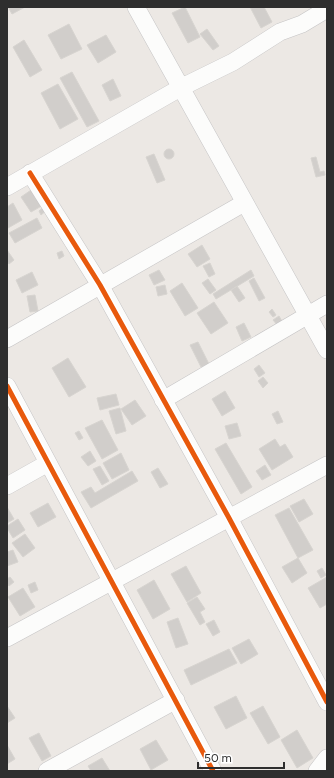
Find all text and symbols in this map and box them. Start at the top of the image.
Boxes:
scale bar [198,744,284,770]
text: 50 m [204,751,232,765]

